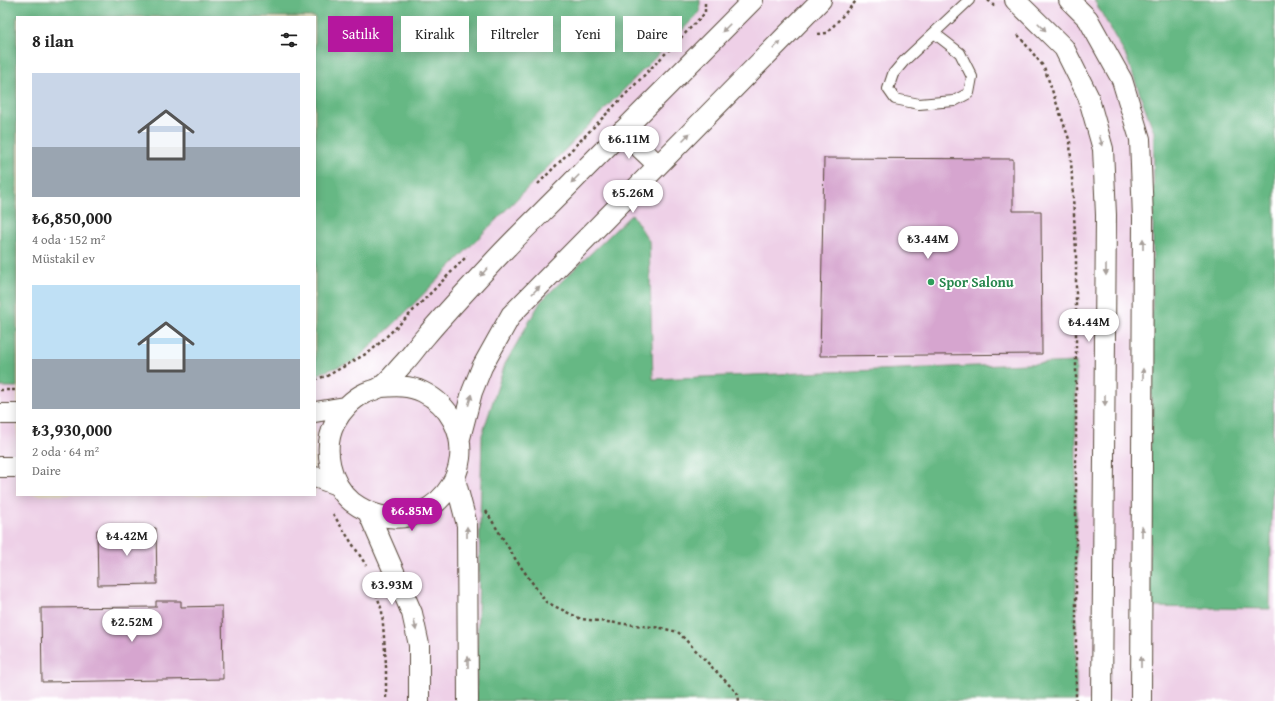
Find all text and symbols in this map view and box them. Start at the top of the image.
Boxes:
chip: Satılık [328,16,393,52]
chip: Kiralık [401,16,469,52]
chip: Filtreler [477,16,553,52]
chip: Yeni [561,16,615,52]
chip: Daire [623,16,682,52]
one-way arrow [1037,22,1047,32]
one-way arrow [721,23,731,33]
text: 8 ilan [32,28,74,53]
icon: filters [278,29,300,51]
one-way arrow [772,40,782,50]
icon: home [130,99,202,171]
pin: ₺6.11M [596,126,662,160]
text: ₺6.11M [608,129,650,148]
one-way arrow [681,132,691,142]
one-way arrow [1098,135,1104,147]
one-way arrow [570,174,580,184]
pin: ₺5.26M [600,180,666,214]
text: ₺5.26M [612,183,654,202]
text: ₺6,850,000 [32,205,112,230]
pin: ₺3.44M [895,226,961,260]
text: ₺3.44M [907,229,949,248]
text: 4 oda · 152 m² [32,230,105,249]
one-way arrow [1140,237,1146,250]
text: Müstakil ev [32,249,95,268]
one-way arrow [1103,264,1109,277]
one-way arrow [479,267,488,277]
place label: Spor Salonu [939,272,1014,292]
marker: Spor Salonu [926,277,936,287]
one-way arrow [531,285,541,295]
pin: ₺4.44M [1056,309,1122,343]
icon: home [130,311,202,383]
text: ₺4.44M [1068,312,1110,331]
one-way arrow [1140,367,1146,380]
one-way arrow [467,394,473,406]
one-way arrow [1102,394,1108,407]
text: ₺3,930,000 [32,417,112,442]
text: 2 oda · 64 m² [32,442,99,461]
text: Daire [32,461,61,480]
pin: ₺6.85M [379,498,445,532]
text: ₺6.85M [391,501,433,520]
pin: ₺4.42M [94,523,160,557]
one-way arrow [464,525,470,538]
one-way arrow [1139,525,1145,538]
text: ₺4.42M [106,526,148,545]
pin: ₺3.93M [359,572,425,606]
text: ₺3.93M [371,575,413,594]
pin: ₺2.52M [99,609,165,643]
text: ₺2.52M [111,612,153,631]
one-way arrow [412,619,418,632]
one-way arrow [465,655,471,668]
one-way arrow [1138,655,1144,668]

